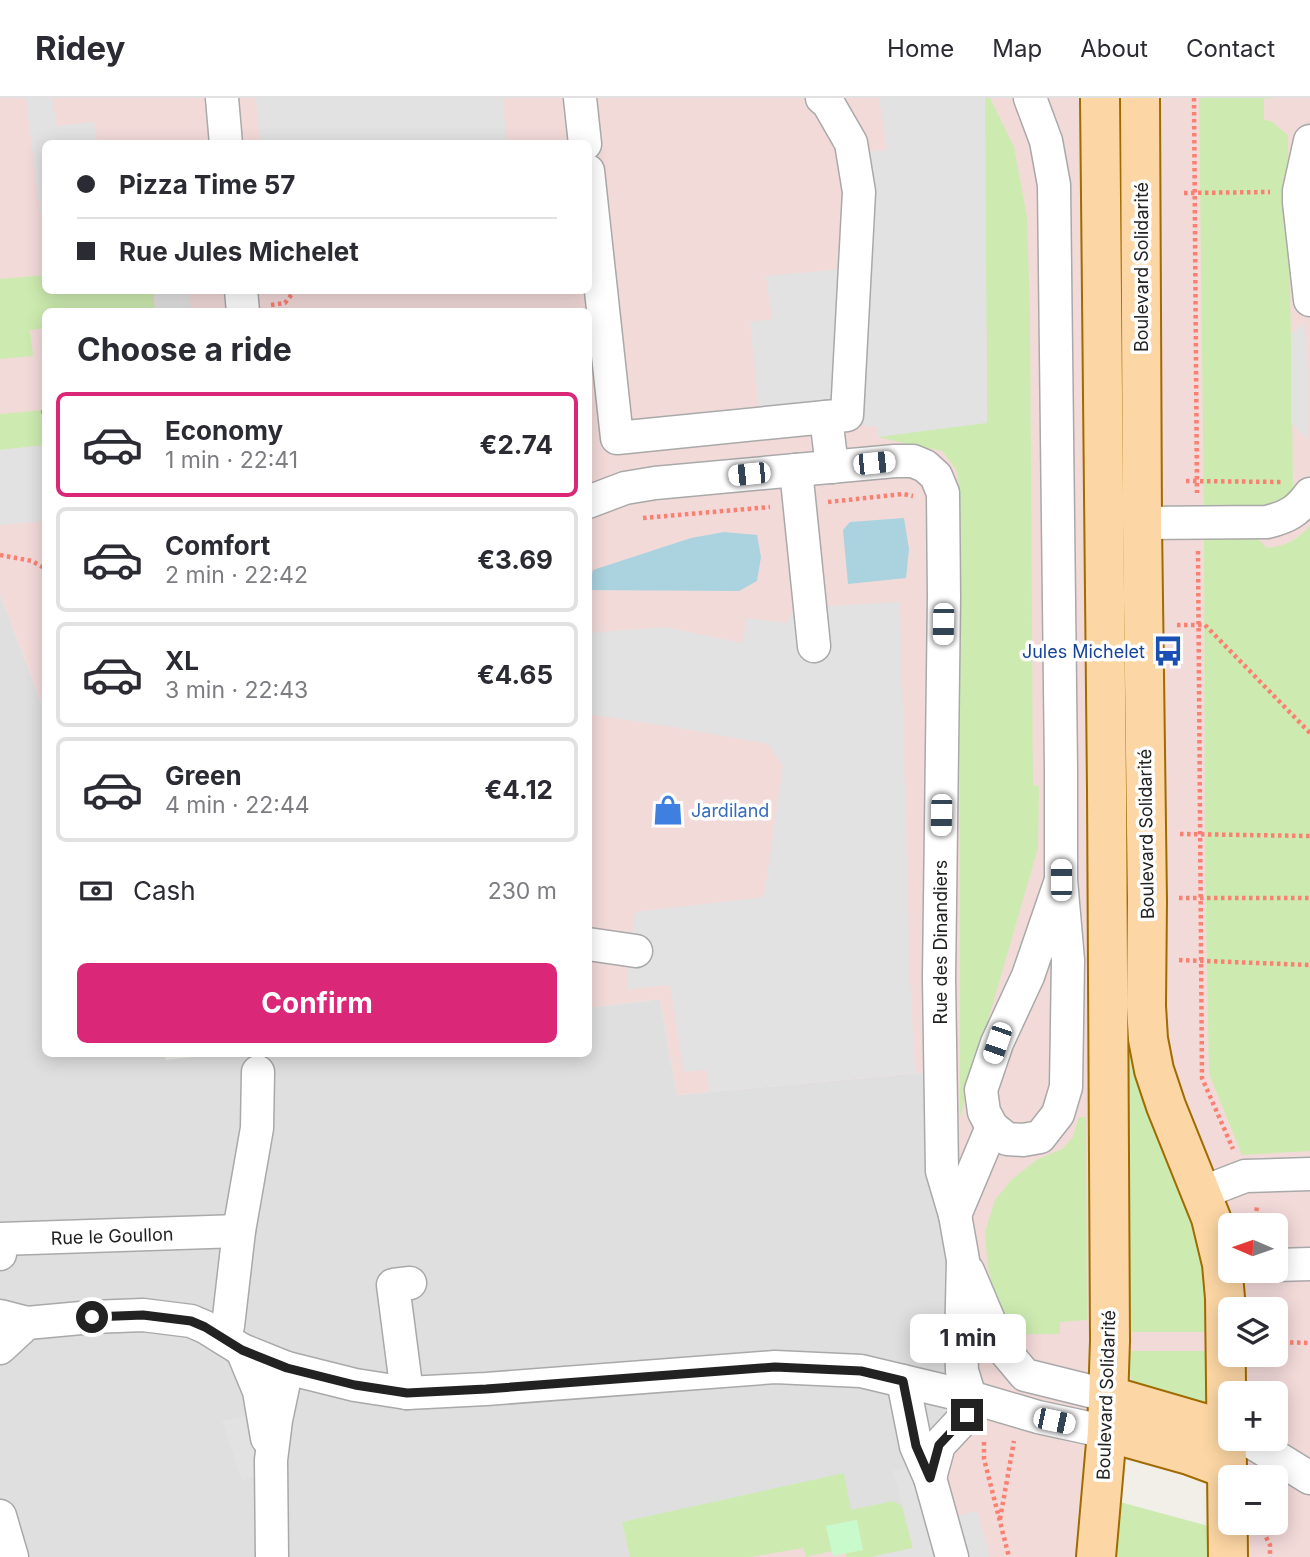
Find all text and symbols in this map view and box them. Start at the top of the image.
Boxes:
text: Ridey [35,28,125,68]
text: Home [887,34,954,63]
text: Map [992,34,1042,63]
text: About [1080,34,1148,63]
text: Contact [1186,34,1275,63]
text: Pizza Time 57 [119,169,295,200]
street label: Boulevard Solidarité [1131,182,1152,352]
text: Rue Jules Michelet [119,236,359,267]
text: Choose a ride [77,330,292,369]
icon: car [81,413,144,476]
text: Economy [165,415,283,446]
text: €2.74 [480,429,553,460]
text: 1 min · 22:41 [165,446,298,474]
car [853,450,896,476]
car [728,461,771,487]
icon: car [81,528,144,591]
text: Comfort [165,530,270,561]
text: €3.69 [477,544,553,575]
text: 2 min · 22:42 [165,561,308,589]
car [933,603,954,645]
bus stop icon: Jules Michelet [1151,634,1185,668]
place label: Jules Michelet [1022,641,1145,662]
icon: car [81,643,144,706]
text: XL [165,645,199,676]
text: €4.65 [477,659,553,690]
text: 3 min · 22:43 [165,676,308,704]
street label: Boulevard Solidarité [1134,749,1158,919]
icon: car [81,758,144,821]
text: Green [165,760,242,791]
text: €4.12 [485,774,553,805]
text: 4 min · 22:44 [165,791,310,819]
shop icon: Jardiland [651,793,685,827]
car [931,794,952,836]
place label: Jardiland [691,800,769,821]
car [1051,859,1072,901]
street label: Rue des Dinandiers [930,860,951,1024]
icon: cash [77,872,115,910]
text: Cash [133,875,196,906]
text: 230 m [488,877,557,905]
button: Confirm [77,963,557,1043]
car [981,1020,1014,1066]
north arrow [1218,1213,1288,1283]
map controls [1218,1213,1288,1535]
street label: Rue le Goullon [50,1223,174,1249]
button: layers [1218,1297,1288,1367]
route start [76,1301,108,1333]
street label: Boulevard Solidarité [1093,1310,1119,1480]
callout: 1 min [909,1314,1025,1362]
text: 1 min [940,1324,996,1352]
button: + [1218,1381,1288,1451]
route end [951,1399,983,1431]
car [1032,1406,1077,1436]
button: − [1218,1465,1288,1535]

